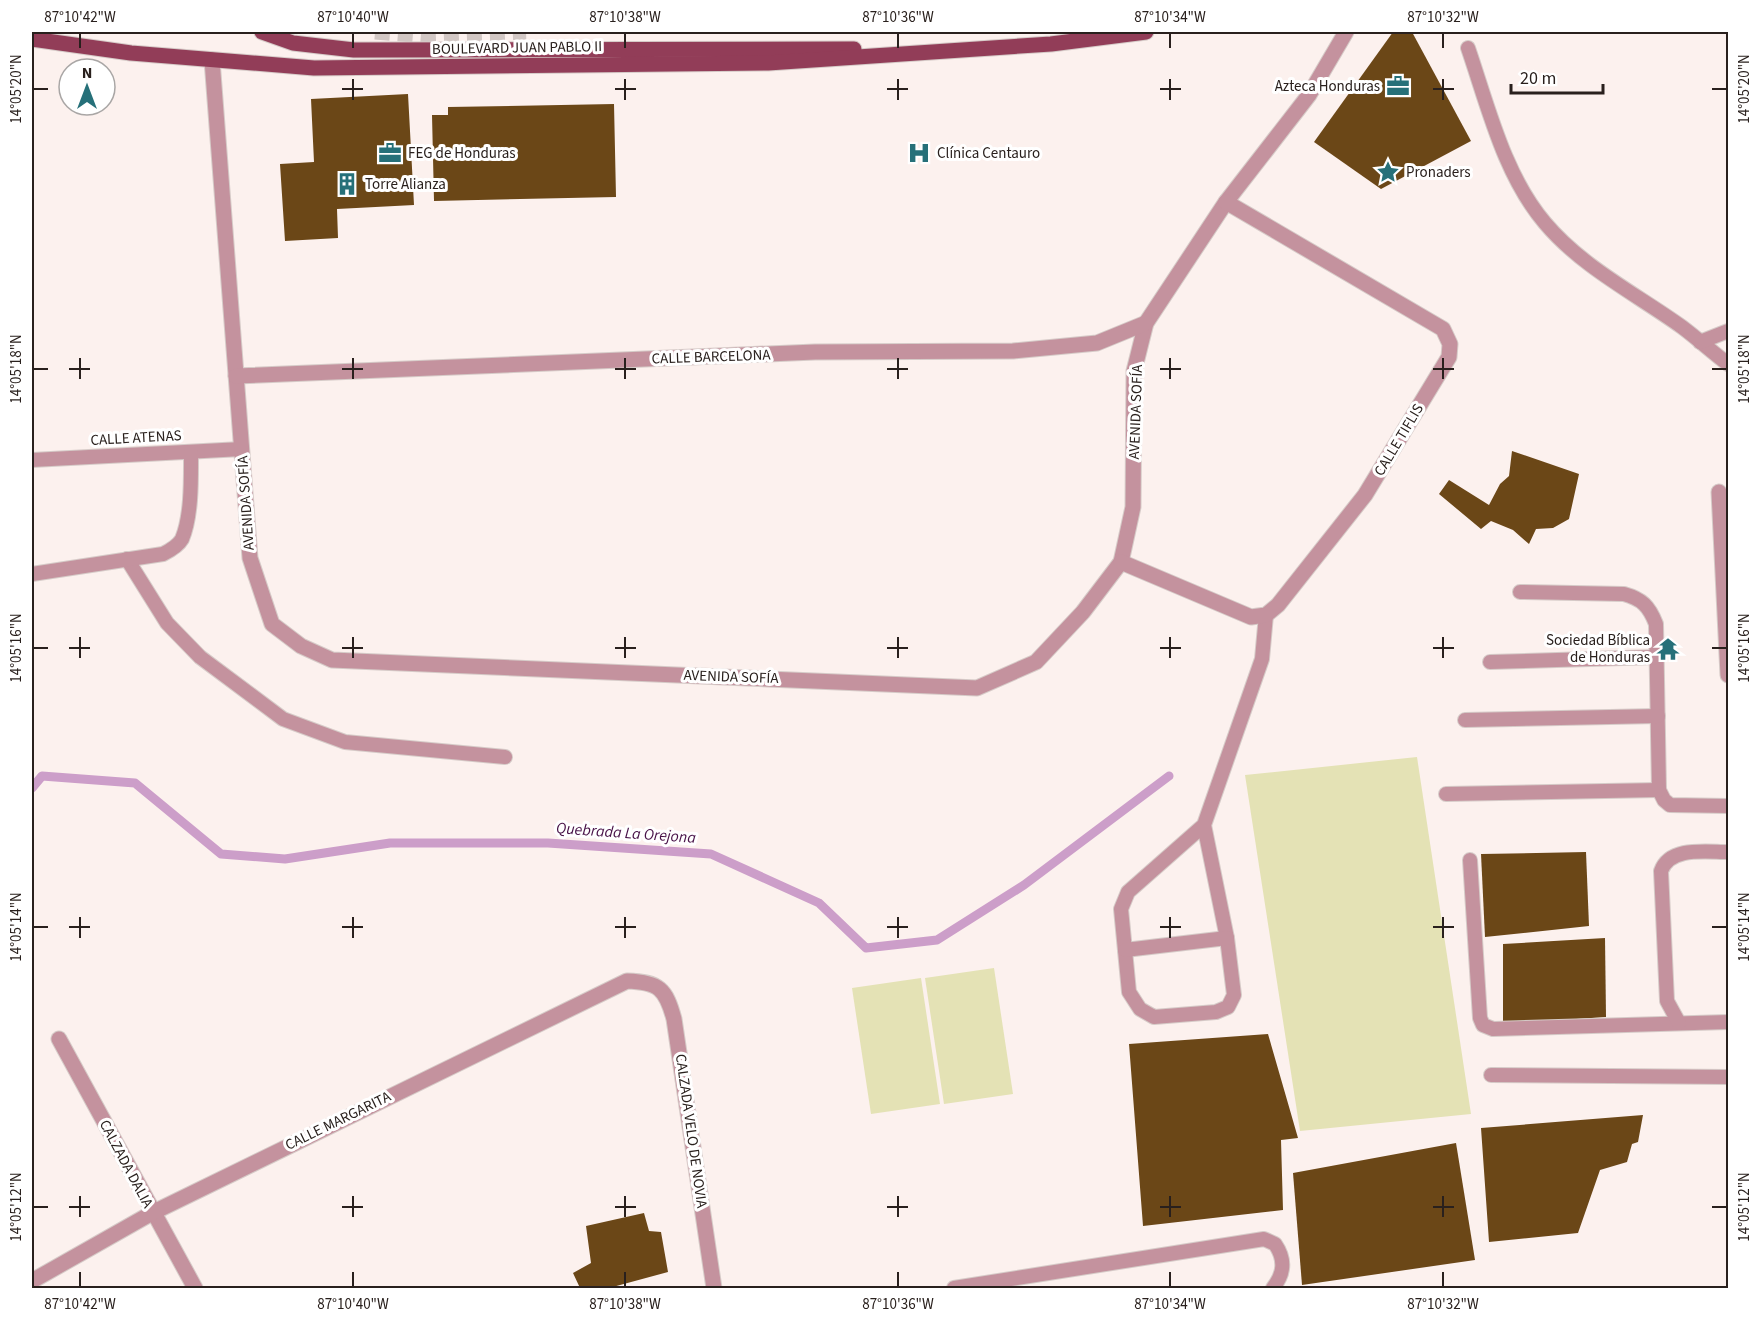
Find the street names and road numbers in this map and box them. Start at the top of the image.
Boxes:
street label: BOULEVARD JUAN PABLO II [432,36,602,60]
street label: CALLE BARCELONA [651,344,772,370]
street label: AVENIDA SOFÍA [1124,363,1148,460]
street label: CALLE TIFLIS [1369,400,1429,480]
street label: CALLE ATENAS [90,425,182,451]
street label: AVENIDA SOFÍA [232,454,260,551]
street label: AVENIDA SOFÍA [683,665,780,689]
street label: CALZADA VELO DE NOVIA [670,1053,712,1210]
street label: CALLE MARGARITA [282,1086,395,1156]
street label: CALZADA DALIA [94,1116,158,1212]

